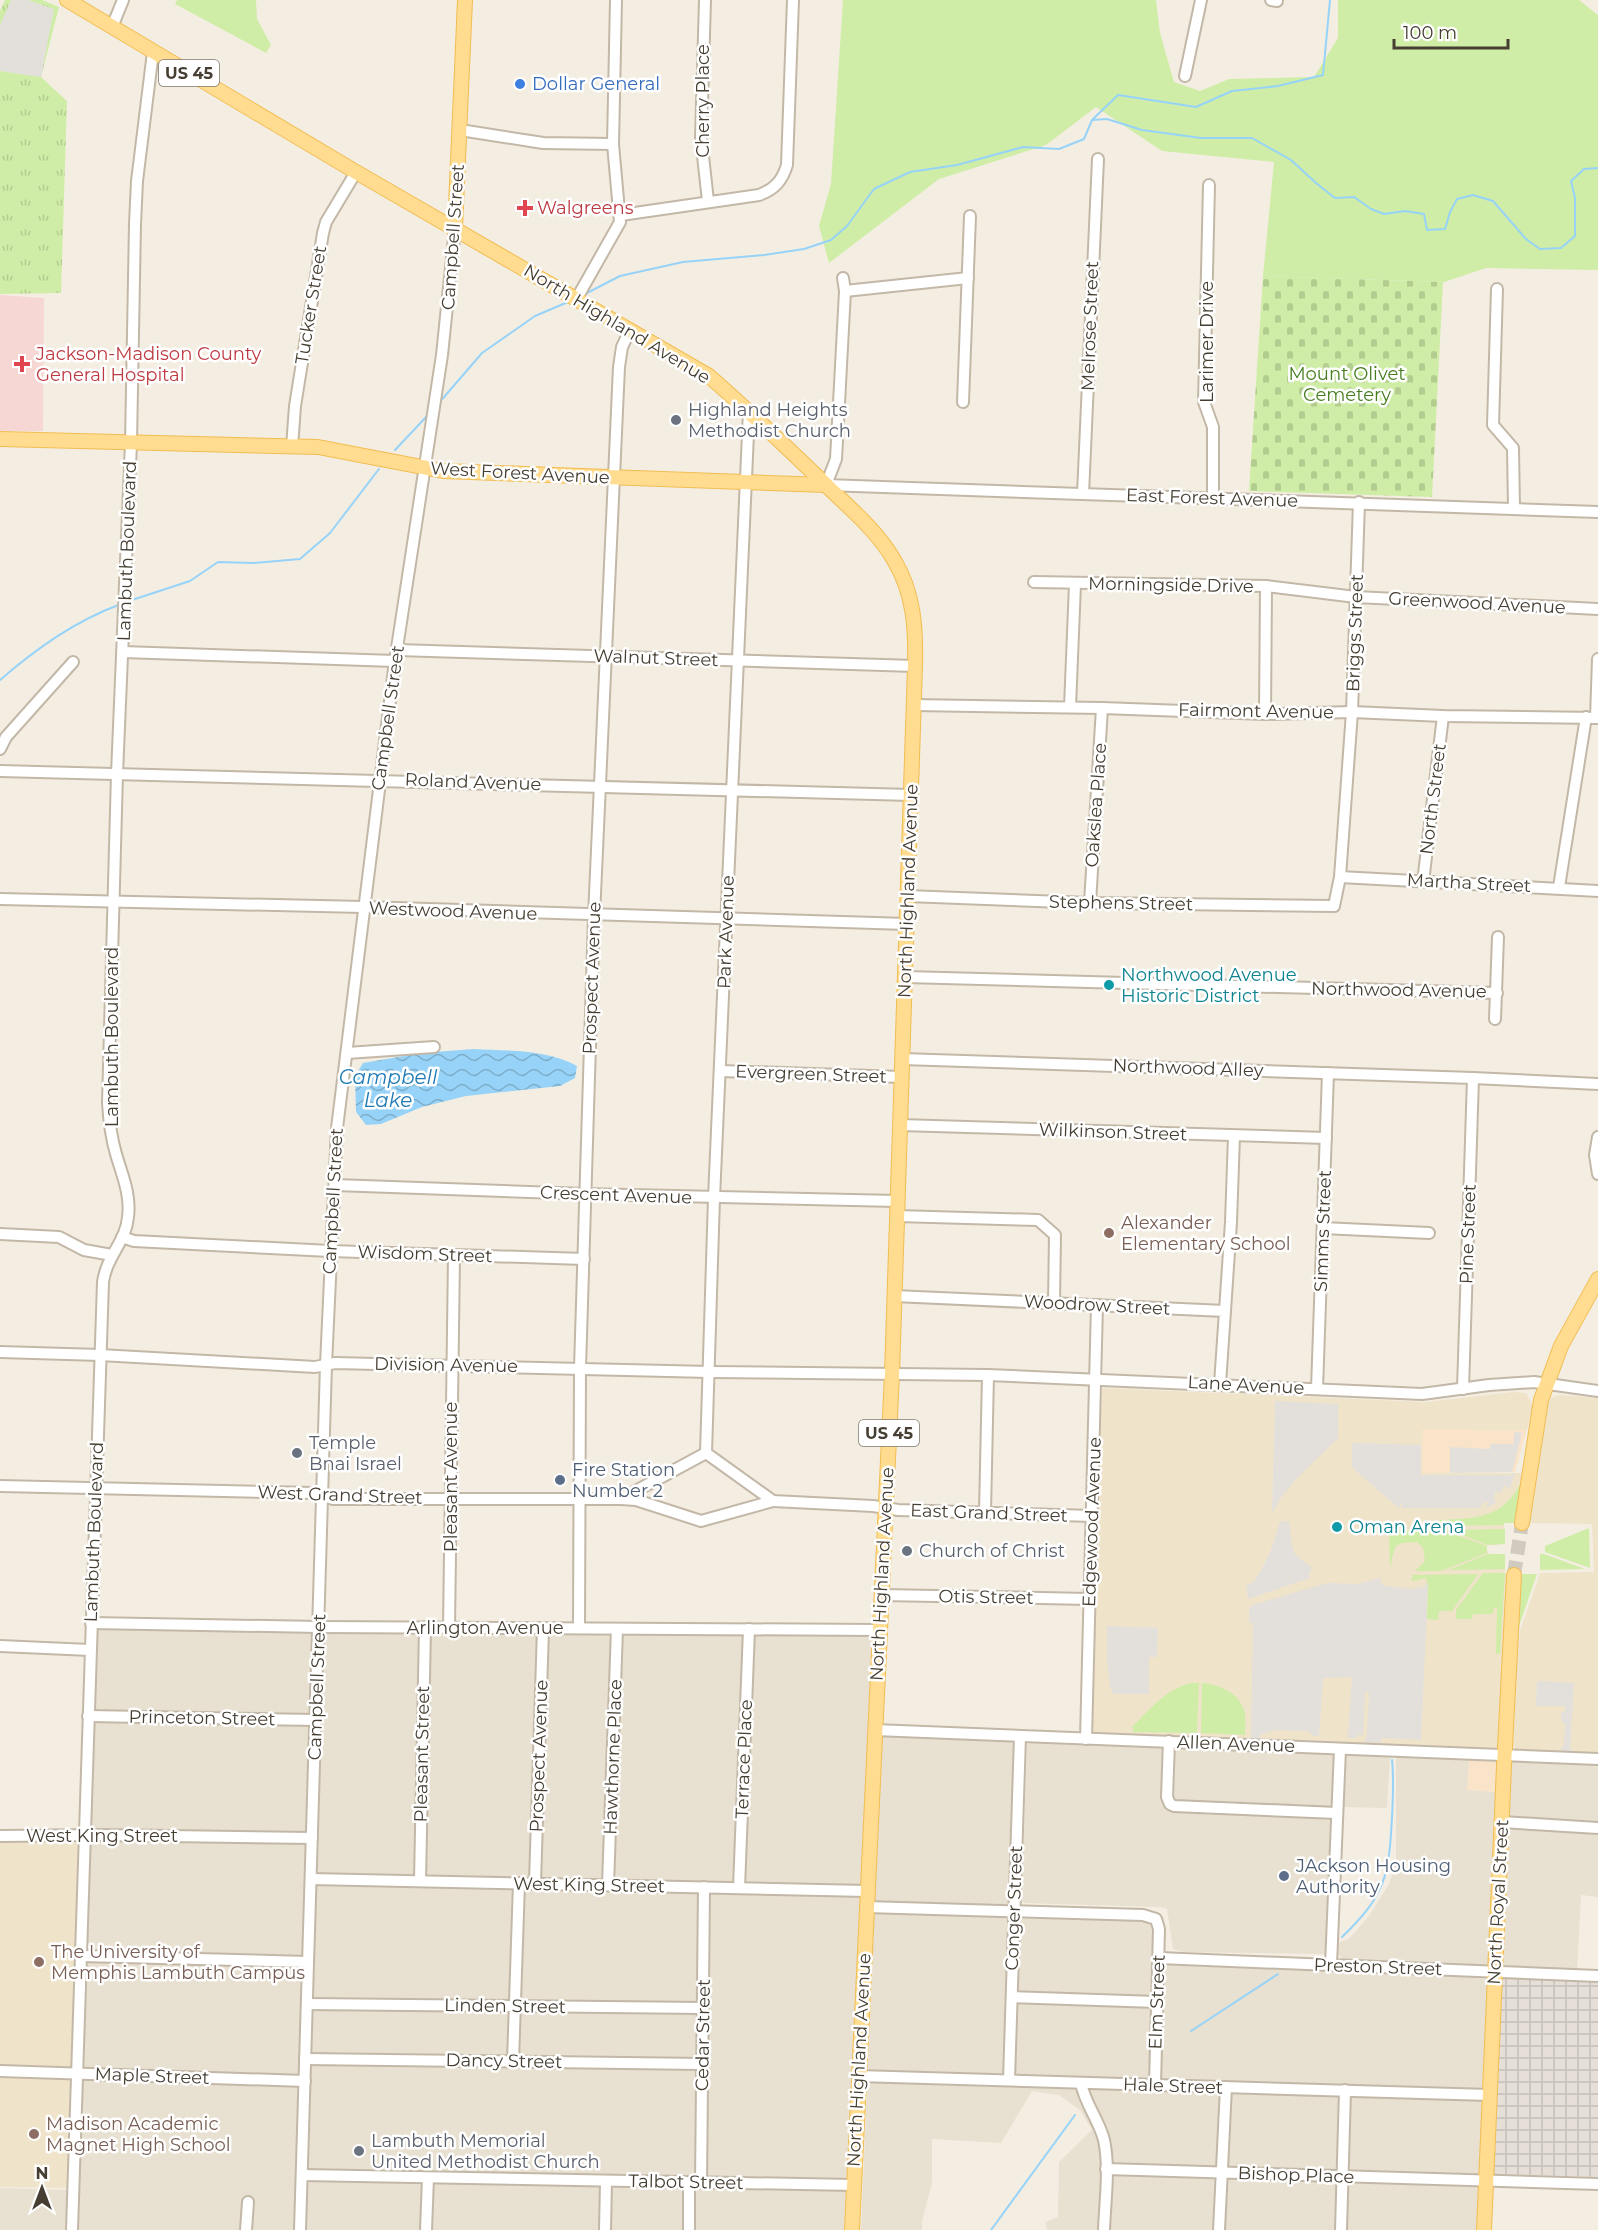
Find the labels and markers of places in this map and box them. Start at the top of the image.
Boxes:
place label: Dollar General [532,73,660,95]
marker: Dollar General [513,77,527,91]
place label: Walgreens [537,197,634,219]
marker: Walgreens [518,201,532,215]
place label: Jackson-Madison County General Hospital [35,343,262,386]
marker: Jackson-Madison County General Hospital [13,355,31,373]
place label: Highland Heights Methodist Church [688,399,851,442]
marker: Highland Heights Methodist Church [669,413,683,427]
place label: Northwood Avenue Historic District [1121,964,1297,1007]
marker: Northwood Avenue Historic District [1102,978,1116,992]
place label: Alexander Elementary School [1121,1212,1291,1255]
marker: Alexander Elementary School [1102,1226,1116,1240]
place label: Temple Bnai Israel [309,1432,402,1475]
marker: Temple Bnai Israel [290,1446,304,1460]
place label: Fire Station Number 2 [572,1459,675,1502]
marker: Fire Station Number 2 [553,1473,567,1487]
place label: Oman Arena [1349,1516,1464,1538]
marker: Oman Arena [1330,1520,1344,1534]
place label: Church of Christ [919,1540,1065,1562]
marker: Church of Christ [900,1544,914,1558]
place label: JAckson Housing Authority [1295,1855,1451,1898]
marker: JAckson Housing Authority [1277,1869,1291,1883]
place label: The University of Memphis Lambuth Campus [51,1941,305,1984]
marker: The University of Memphis Lambuth Campus [32,1955,46,1969]
place label: Madison Academic Magnet High School [46,2113,231,2156]
marker: Madison Academic Magnet High School [27,2127,41,2141]
place label: Lambuth Memorial United Methodist Church [371,2130,600,2173]
marker: Lambuth Memorial United Methodist Church [352,2144,366,2158]

